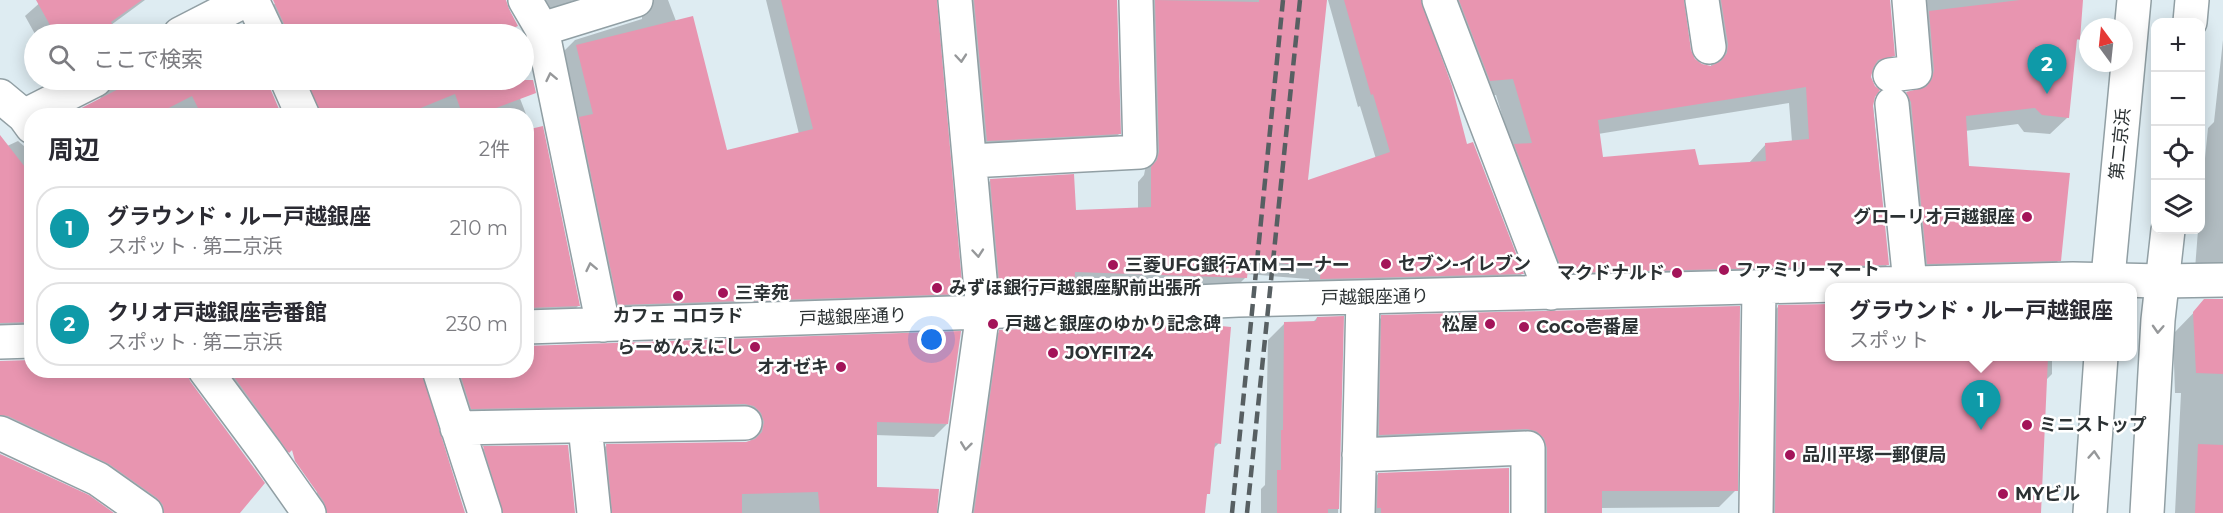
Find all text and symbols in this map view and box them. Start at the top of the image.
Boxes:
north arrow [2079,18,2133,72]
map controls [2151,18,2205,234]
button: + [2151,18,2205,72]
search box [24,24,534,90]
icon: search [45,41,78,74]
pin: 2 [2028,44,2066,94]
text: ここで検索 [93,46,203,73]
one-way arrow [954,54,967,63]
one-way arrow [545,72,558,82]
button: − [2151,72,2205,126]
street label: 第二京浜 [2105,107,2135,181]
button: locate [2151,126,2205,180]
text: 周辺 [48,134,100,166]
text: 2件 [479,137,510,161]
button: layers [2151,180,2205,234]
text: グラウンド・ルー戸越銀座 [107,203,371,230]
place label: グローリオ戸越銀座 [1853,206,2015,228]
marker: グローリオ戸越銀座 [2020,210,2034,224]
text: 1 [66,216,73,240]
text: 210 m [450,216,508,240]
text: スポット · 第二京浜 [107,234,283,258]
one-way arrow [971,248,984,257]
place label: セブン-イレブン [1398,253,1531,275]
place label: 三菱UFG銀行ATMコーナー [1125,254,1350,276]
marker: セブン-イレブン [1379,257,1393,271]
marker: 三菱UFG銀行ATMコーナー [1106,258,1120,272]
place label: ファミリーマート [1736,259,1880,281]
place label: マクドナルド [1557,262,1665,284]
one-way arrow [585,263,598,273]
marker: ファミリーマート [1717,263,1731,277]
marker: マクドナルド [1670,266,1684,280]
place label: みずほ銀行戸越銀座駅前出張所 [949,277,1201,299]
marker: みずほ銀行戸越銀座駅前出張所 [930,281,944,295]
place label: 三幸苑 [735,282,789,304]
popup [1825,283,2137,361]
street label: 戸越銀座通り [1321,285,1429,309]
marker: 三幸苑 [716,286,730,300]
marker: カフェ コロラド [671,289,685,303]
text: グラウンド・ルー戸越銀座 [1849,297,2113,324]
text: クリオ戸越銀座壱番館 [107,299,327,326]
street label: 戸越銀座通り [799,304,907,330]
place label: カフェ コロラド [612,305,744,327]
text: 2 [64,312,75,336]
text: 230 m [446,312,508,336]
place label: 戸越と銀座のゆかり記念碑 [1005,313,1221,335]
place label: 松屋 [1442,313,1478,335]
place label: CoCo壱番屋 [1536,316,1639,338]
marker: 戸越と銀座のゆかり記念碑 [986,317,1000,331]
marker: 松屋 [1483,317,1497,331]
marker: CoCo壱番屋 [1517,320,1531,334]
your location [917,325,946,354]
one-way arrow [2151,325,2164,334]
text: スポット [1849,328,1929,352]
text: スポット · 第二京浜 [107,330,283,354]
place label: らーめんえにし [617,336,743,358]
marker: らーめんえにし [748,340,762,354]
place label: JOYFIT24 [1064,342,1154,364]
marker: JOYFIT24 [1046,346,1060,360]
place label: オオゼキ [757,356,829,378]
marker: オオゼキ [834,360,848,374]
pin: 1 [1962,380,2000,430]
place label: ミニストップ [2039,414,2147,436]
marker: ミニストップ [2020,418,2034,432]
one-way arrow [960,442,972,451]
place label: 品川平塚一郵便局 [1802,444,1946,466]
marker: 品川平塚一郵便局 [1783,448,1797,462]
one-way arrow [2088,450,2101,459]
place label: MYビル [2015,483,2080,505]
marker: MYビル [1996,487,2010,501]

